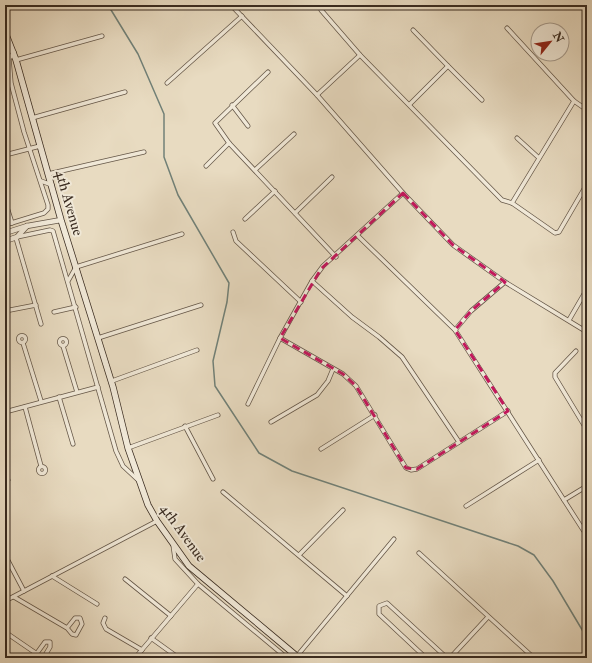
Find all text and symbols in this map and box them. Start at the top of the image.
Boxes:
north arrow [530,22,570,62]
text: N [550,29,567,46]
street label: 4th Avenue [51,168,87,238]
street label: 4th Avenue [156,500,210,566]

